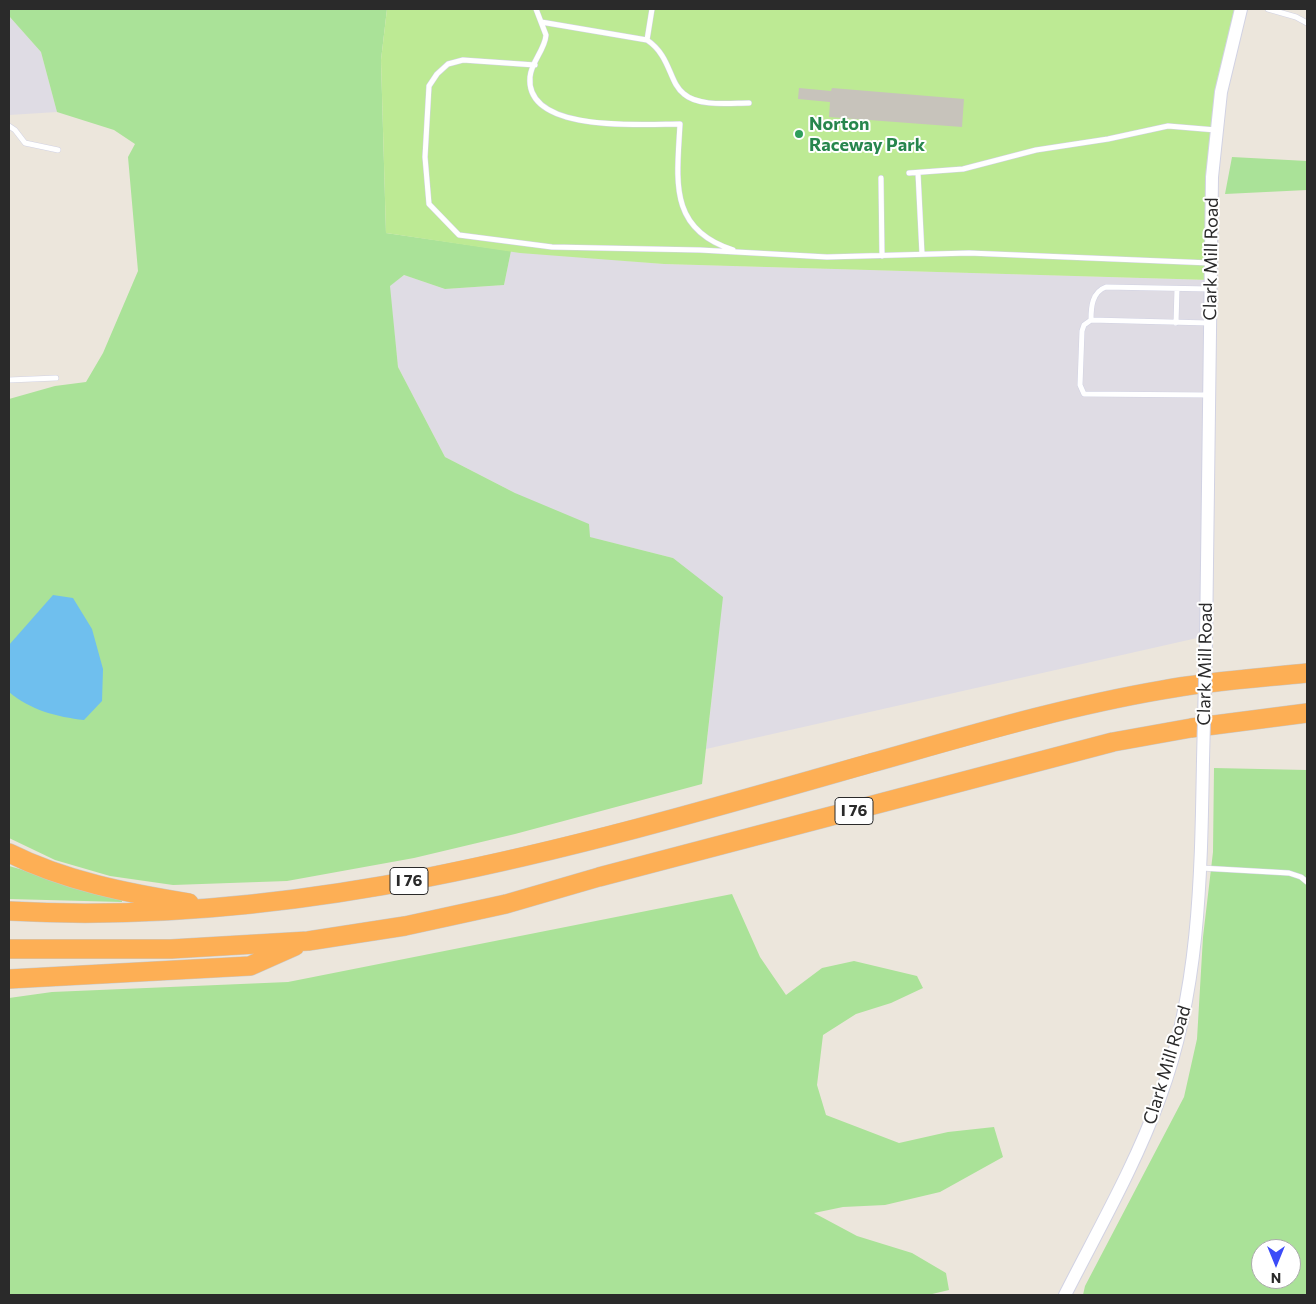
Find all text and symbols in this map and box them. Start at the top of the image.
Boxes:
place label: Norton Raceway Park [809,113,925,156]
marker: Norton Raceway Park [793,128,805,140]
street label: Clark Mill Road [1199,197,1223,321]
street label: Clark Mill Road [1193,602,1217,726]
road number: I 76 [835,798,873,824]
road number: I 76 [390,868,428,894]
street label: Clark Mill Road [1139,1003,1195,1127]
north arrow [1251,1239,1301,1289]
text: N [1271,1270,1281,1287]

